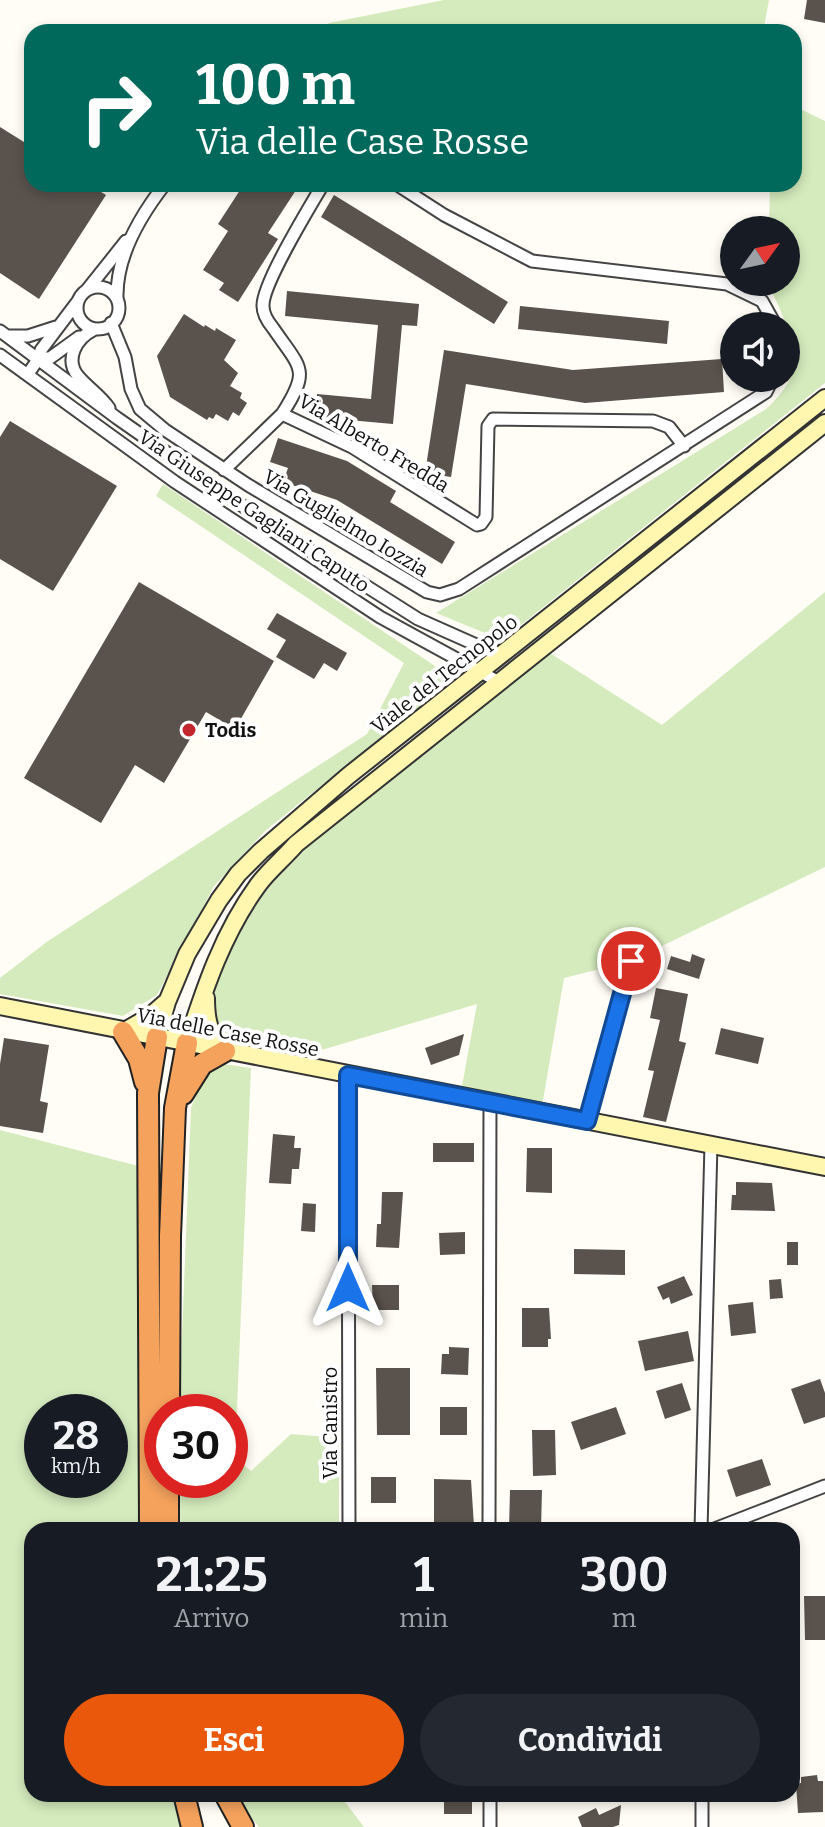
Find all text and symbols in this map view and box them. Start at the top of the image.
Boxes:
text: 100 m [196,52,355,119]
icon: right [64,56,168,160]
text: Via delle Case Rosse [196,120,529,164]
north arrow [720,216,800,296]
map controls [720,216,800,392]
button: sound [720,312,800,392]
street label: Via Alberto Fredda [294,388,454,498]
street label: Via Giuseppe Gagliani Caputo [134,425,374,597]
street label: Via Guglielmo Iozzia [259,464,433,582]
street label: Viale del Tecnopolo [366,609,522,739]
place label: Todis [205,718,256,742]
marker: Todis [180,721,198,739]
pin [597,927,665,995]
icon: arrive [609,939,653,983]
street label: Via delle Case Rosse [135,1003,321,1061]
position arrow [306,1246,390,1330]
street label: Via Canistro [318,1367,342,1479]
speed limit sign: 30 [144,1394,248,1498]
text: 28 [53,1412,99,1460]
text: km/h [51,1454,101,1478]
text: 21:25 [156,1546,268,1604]
text: 1 [413,1546,434,1604]
text: 300 [580,1546,668,1604]
text: Arrivo [174,1603,249,1634]
text: min [399,1603,448,1634]
text: m [612,1603,637,1634]
button: Esci [64,1694,404,1786]
button: Condividi [420,1694,760,1786]

